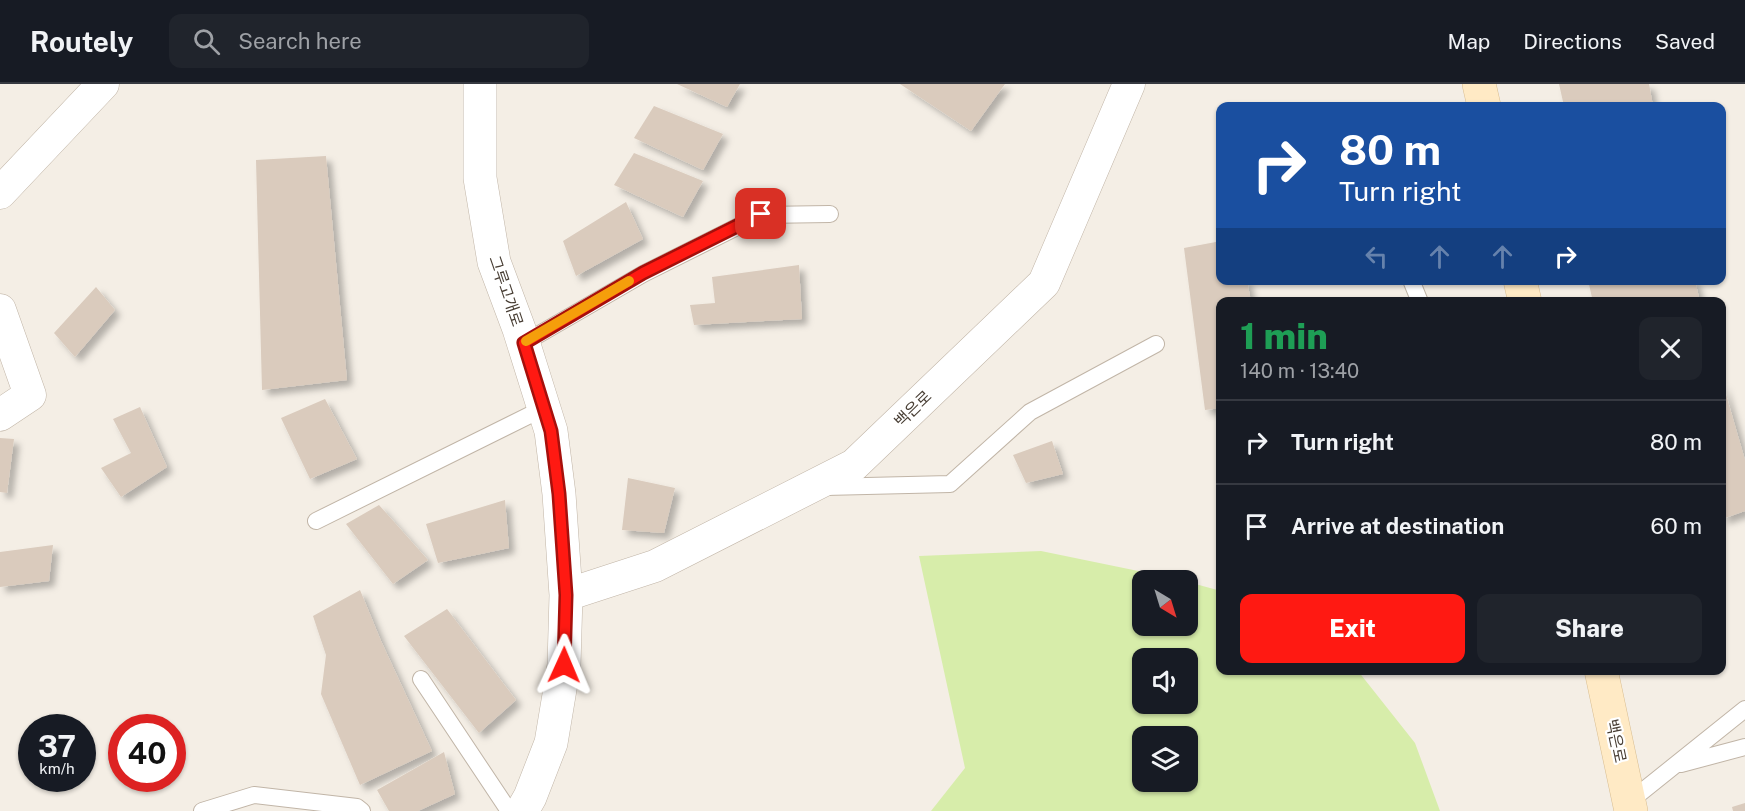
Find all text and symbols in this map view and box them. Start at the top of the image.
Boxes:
search box [169,14,589,68]
text: Routely [30,25,133,58]
icon: search [190,25,223,58]
text: Search here [238,28,362,54]
text: Map [1448,29,1490,54]
text: Directions [1523,29,1622,54]
text: Saved [1655,29,1715,54]
text: 80 m [1339,125,1441,174]
icon: right [1240,126,1318,204]
text: Turn right [1339,175,1462,207]
pin [735,188,786,239]
icon: arrive [744,197,777,230]
icon: left [1360,240,1393,273]
icon: ahead [1423,240,1456,273]
icon: ahead [1486,240,1519,273]
icon: right [1549,240,1582,273]
street label: 그루고개로 [485,253,527,329]
text: 1 min [1240,315,1328,357]
button: close [1639,317,1702,380]
text: 140 m · 13:40 [1240,359,1359,383]
street label: 백은로 [891,387,936,431]
icon: right [1240,426,1273,459]
text: Turn right [1291,429,1394,455]
text: 80 m [1650,429,1702,455]
icon: arrive [1240,510,1273,543]
text: Arrive at destination [1291,513,1504,539]
text: 60 m [1651,513,1702,539]
north arrow [1132,570,1198,636]
map controls [1132,570,1198,792]
button: Exit [1240,594,1465,663]
button: Share [1477,594,1702,663]
position arrow [532,633,596,697]
button: sound [1132,648,1198,714]
speed limit sign: 40 [108,714,186,792]
street label: 백은로 [1602,717,1630,765]
button: layers [1132,726,1198,792]
text: 37 [38,728,76,764]
text: km/h [39,760,75,777]

